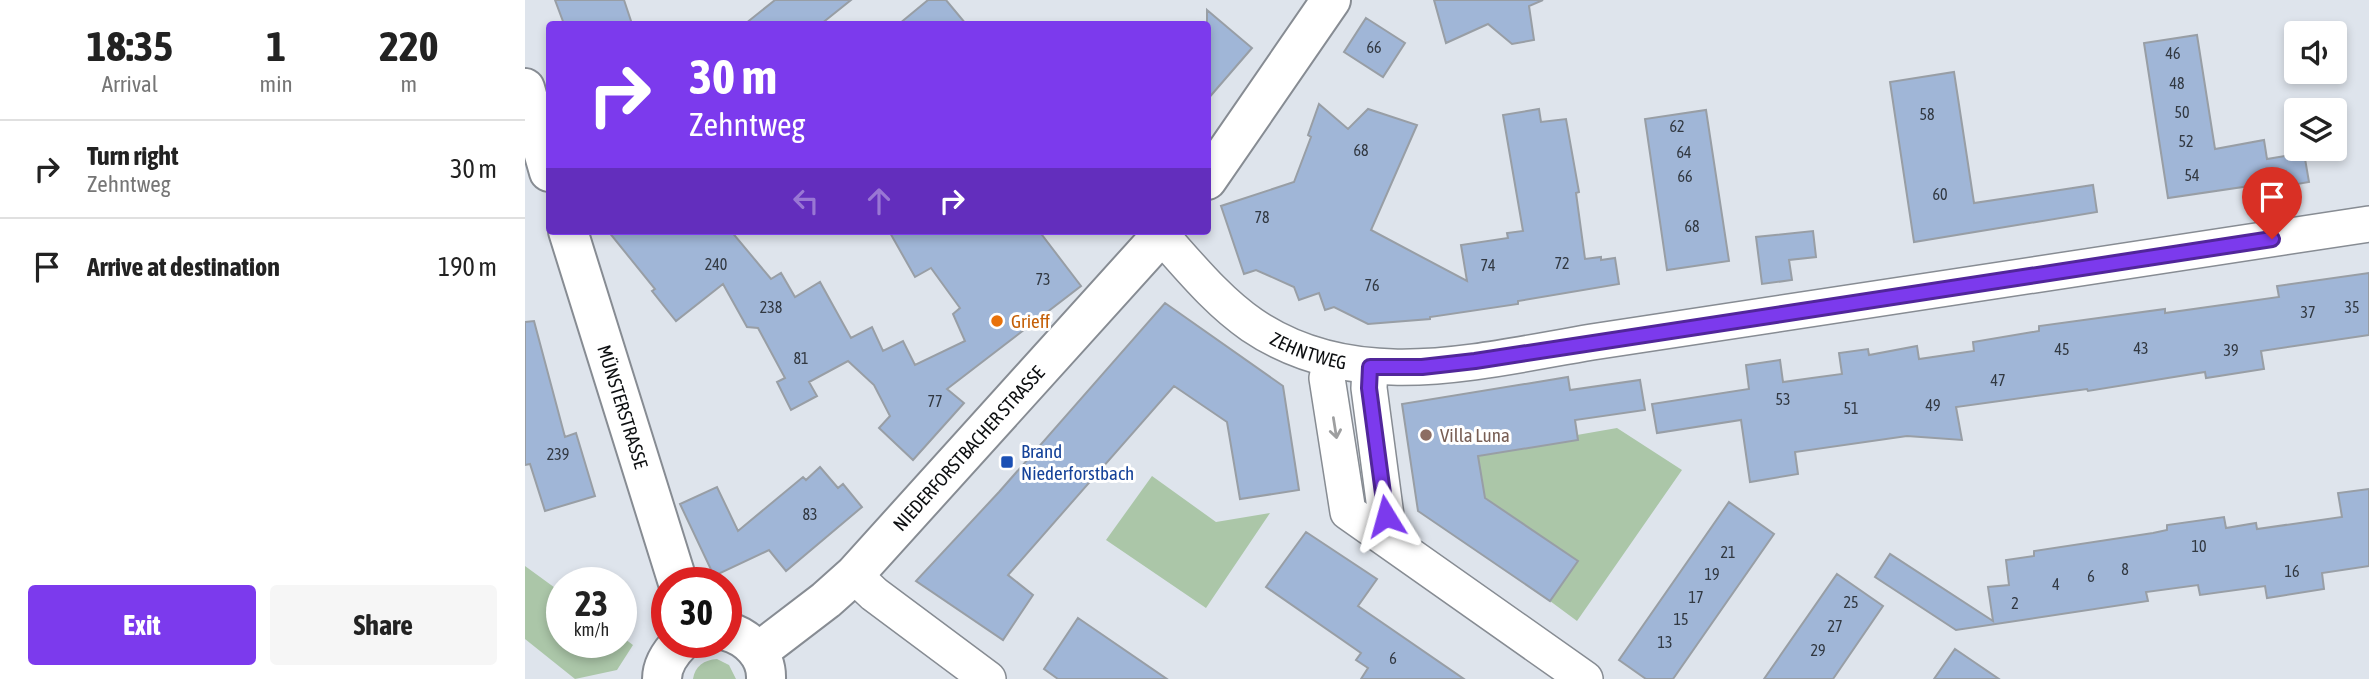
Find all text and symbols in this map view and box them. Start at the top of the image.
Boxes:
map controls [2284,21,2347,161]
button: sound [2284,21,2347,84]
text: 18:35 [87,22,173,70]
text: 1 [266,22,286,70]
text: 220 [379,22,438,70]
house number: 66 [1366,38,1382,56]
house number: 46 [2165,44,2181,62]
text: 30 m [689,48,777,104]
icon: right [574,49,665,140]
text: Arrival [102,71,158,97]
text: min [260,71,293,97]
text: m [401,71,417,97]
house number: 48 [2169,74,2185,92]
button: layers [2284,98,2347,161]
house number: 50 [2174,103,2190,121]
house number: 58 [1919,105,1935,123]
text: Zehntweg [689,106,805,143]
house number: 62 [1669,117,1685,135]
house number: 52 [2178,132,2194,150]
text: Turn right [87,141,178,171]
house number: 68 [1353,141,1369,159]
house number: 64 [1676,143,1692,161]
icon: right [28,150,66,188]
text: 30 m [450,154,497,184]
house number: 54 [2184,166,2200,184]
house number: 66 [1677,167,1693,185]
pin [2242,167,2302,239]
text: Zehntweg [87,171,171,197]
icon: arrive [2253,178,2291,216]
icon: left [787,182,825,220]
icon: ahead [860,182,898,220]
icon: right [933,182,971,220]
house number: 60 [1932,185,1948,203]
house number: 78 [1254,208,1270,226]
house number: 68 [1684,217,1700,235]
icon: arrive [28,248,66,286]
text: Arrive at destination [87,252,280,282]
text: 190 m [438,252,497,282]
house number: 72 [1554,254,1570,272]
house number: 240 [705,255,727,273]
house number: 74 [1480,256,1496,274]
house number: 73 [1035,270,1051,288]
house number: 76 [1364,276,1380,294]
house number: 238 [760,298,782,316]
house number: 35 [2344,298,2360,316]
house number: 37 [2300,303,2316,321]
place label: Grieff [1011,310,1051,332]
marker: Grieff [989,313,1005,329]
street label: ZEHNTWEG [1267,327,1348,373]
house number: 43 [2133,339,2149,357]
house number: 45 [2054,340,2070,358]
house number: 39 [2223,341,2239,359]
street label: MÜNSTERSTRASSE [593,342,653,471]
house number: 81 [793,349,809,367]
street label: NIEDERFORSTBACHER STRASSE [889,361,1049,535]
house number: 47 [1990,371,2006,389]
house number: 53 [1775,390,1791,408]
house number: 77 [927,392,943,410]
house number: 49 [1925,396,1941,414]
house number: 51 [1843,399,1859,417]
one-way arrow [1329,417,1342,439]
place label: Villa Luna [1440,424,1510,446]
marker: Villa Luna [1418,427,1434,443]
place label: Brand Niederforstbach [1021,440,1134,484]
house number: 239 [547,445,569,463]
marker: Brand Niederforstbach [999,454,1015,470]
position arrow [1349,479,1423,553]
house number: 83 [802,505,818,523]
house number: 10 [2191,537,2207,555]
house number: 21 [1720,543,1736,561]
house number: 8 [2121,560,2129,578]
house number: 16 [2284,562,2300,580]
house number: 19 [1704,565,1720,583]
speed limit sign: 30 [651,567,742,658]
house number: 6 [2087,567,2095,585]
house number: 4 [2052,575,2060,593]
text: 23 [575,583,608,623]
button: Exit [28,585,256,665]
button: Share [270,585,497,665]
house number: 17 [1688,588,1704,606]
house number: 25 [1843,593,1859,611]
house number: 2 [2011,594,2019,612]
house number: 15 [1673,610,1689,628]
house number: 27 [1827,617,1843,635]
text: km/h [574,619,609,640]
house number: 13 [1657,633,1673,651]
house number: 29 [1810,641,1826,659]
house number: 6 [1389,649,1397,667]

